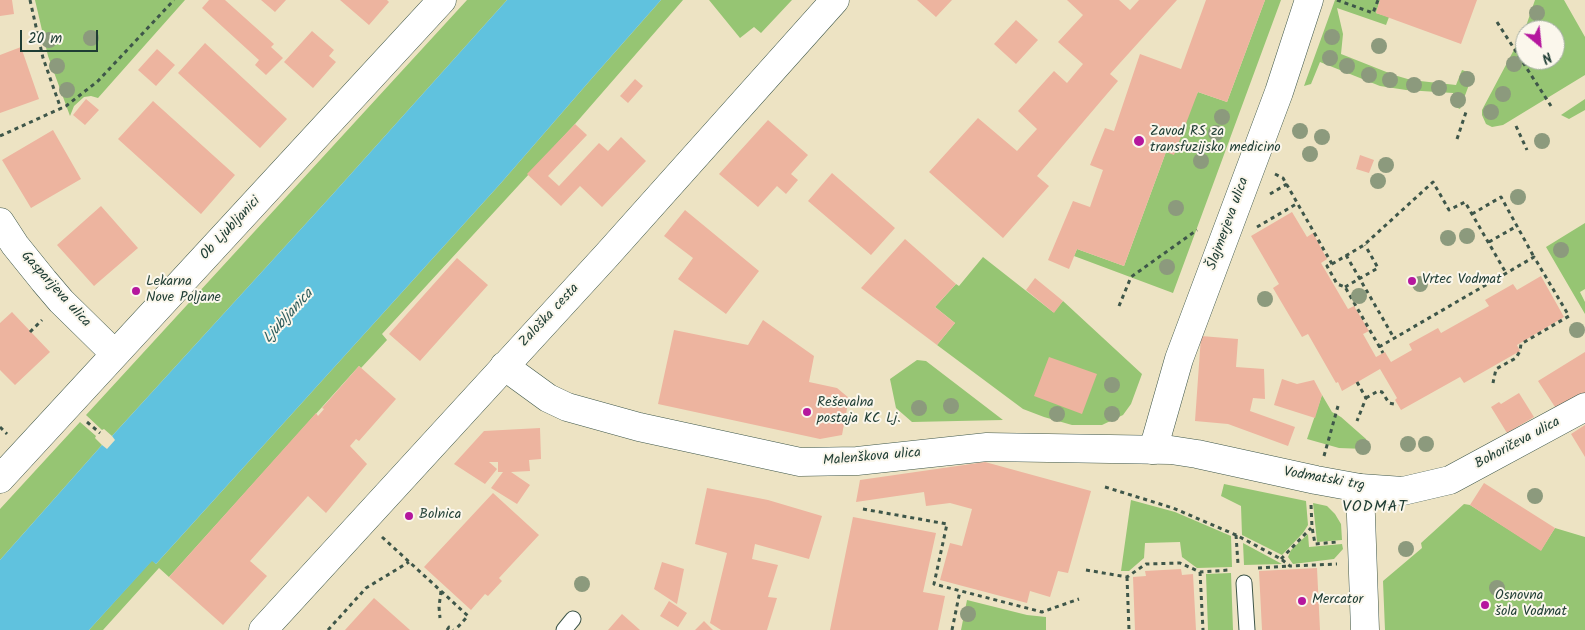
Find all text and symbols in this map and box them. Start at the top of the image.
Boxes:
scale bar [22,20,100,52]
north arrow [1515,20,1565,70]
text: 20 m [28,27,62,51]
text: N [1538,46,1556,69]
place label: Zavod RS za transfuzijsko medicino [1150,125,1281,158]
marker: Zavod RS za transfuzijsko medicino [1132,134,1146,148]
street label: Šlajmerjeva ulica [1204,175,1254,273]
street label: Ob Ljubljanici [197,194,265,264]
street label: Gasparijeva ulica [16,249,94,331]
place label: Vrtec Vodmat [1422,273,1502,289]
place label: Lekarna Nove Poljane [146,275,221,308]
marker: Vrtec Vodmat [1406,275,1418,287]
street label: Zaloška cesta [517,281,583,351]
marker: Lekarna Nove Poljane [130,285,142,297]
water label: Ljubljanica [260,286,318,348]
place label: Reševalna postaja KC Lj. [817,396,901,428]
marker: Reševalna postaja KC Lj. [801,406,813,418]
street label: Bohoričeva ulica [1473,415,1563,473]
street label: Malenškova ulica [822,445,922,471]
street label: Vodmatski trg [1282,465,1366,495]
district label: VODMAT [1341,498,1409,518]
place label: Bolnica [419,508,461,524]
marker: Bolnica [403,510,415,522]
place label: Osnovna šola Vodmat [1495,589,1567,622]
place label: Mercator [1312,593,1363,609]
marker: Mercator [1296,595,1308,607]
marker: Osnovna šola Vodmat [1479,599,1491,611]

